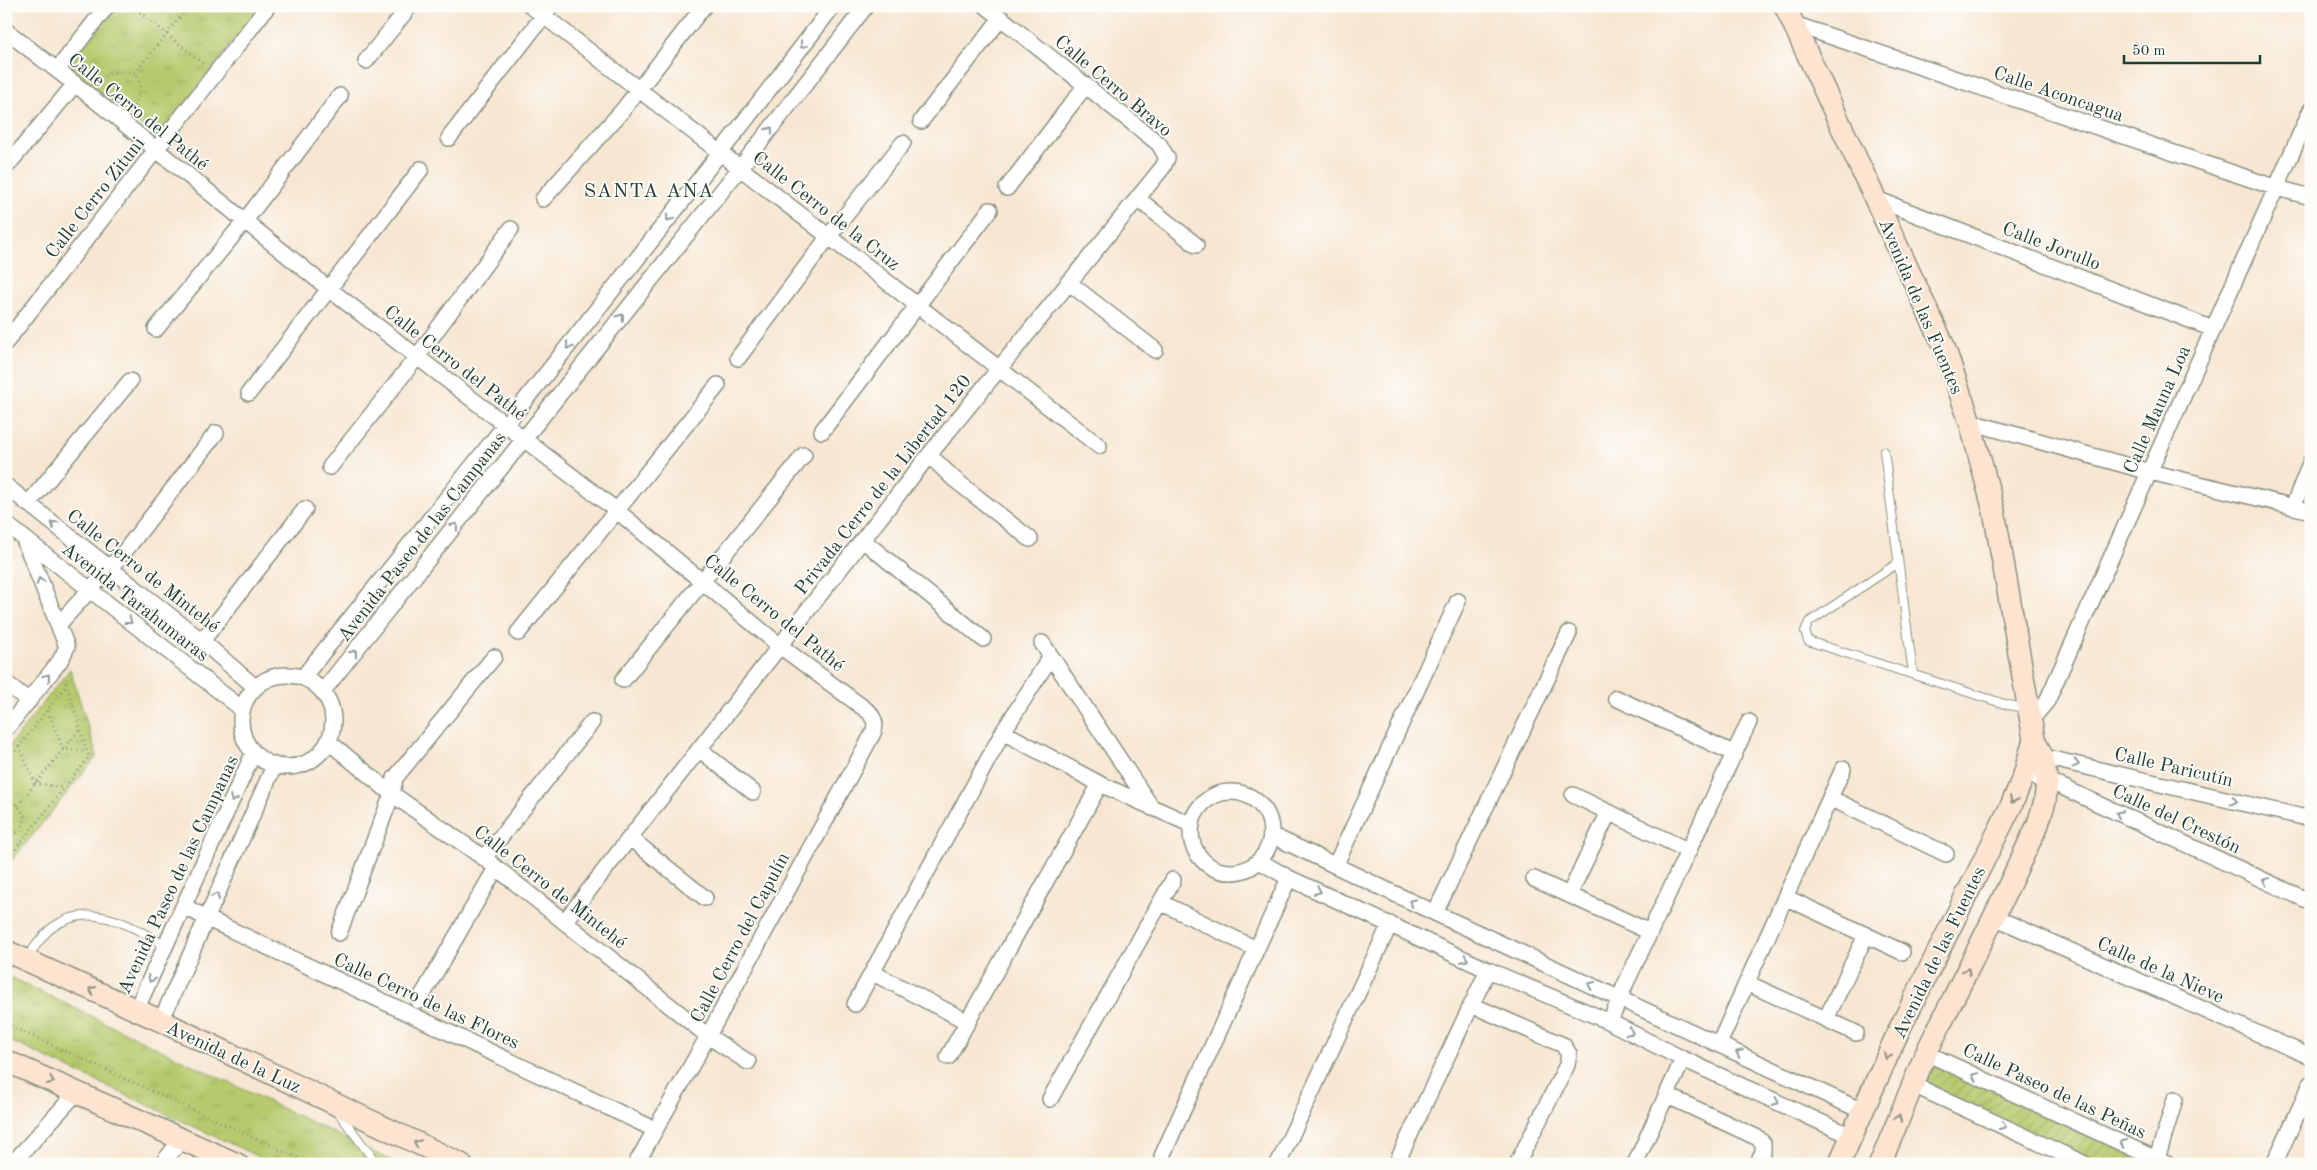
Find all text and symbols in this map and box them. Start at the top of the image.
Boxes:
scale bar [2124,32,2261,64]
street label: Calle Cerro Bravo [1050,33,1175,141]
one-way arrow [800,39,809,49]
text: 50 m [2132,44,2166,59]
street label: Calle Cerro del Pathé [64,51,211,175]
street label: Calle Aconcagua [1991,64,2126,127]
one-way arrow [765,126,774,135]
street label: Calle Cerro Zituni [43,134,149,263]
street label: Calle Cerro de la Cruz [748,149,903,275]
district label: SANTA ANA [584,182,714,202]
one-way arrow [667,212,675,221]
street label: Avenida de las Fuentes [1874,216,1965,398]
street label: Calle Jorullo [1999,220,2103,275]
street label: Calle Cerro del Pathé [380,303,529,425]
one-way arrow [616,314,624,323]
one-way arrow [566,340,574,349]
street label: Calle Mauna Loa [2121,342,2195,477]
street label: Privada Cerro de la Libertad 120 [792,372,976,599]
street label: Avenida Paseo de las Campanas [335,429,511,646]
street label: Calle Cerro de Mintehé [63,507,222,637]
one-way arrow [51,522,60,530]
one-way arrow [449,523,457,532]
street label: Avenida Tarahumaras [57,540,212,666]
street label: Calle Cerro del Pathé [700,552,847,676]
one-way arrow [36,577,46,586]
one-way arrow [123,615,132,623]
one-way arrow [348,650,356,659]
one-way arrow [42,674,50,683]
street label: Calle Paricutín [2112,746,2235,791]
street label: Avenida Paseo de las Campanas [116,753,243,997]
one-way arrow [2072,758,2081,769]
street label: Calle del Crestón [2109,782,2243,858]
one-way arrow [229,794,239,803]
one-way arrow [2009,795,2020,804]
one-way arrow [2230,795,2239,806]
one-way arrow [2115,809,2124,820]
street label: Calle Cerro de Mintehé [470,823,629,953]
street label: Calle Cerro del Capulín [688,850,794,1026]
street label: Avenida de las Fuentes [1890,864,1990,1042]
one-way arrow [2263,878,2272,888]
one-way arrow [1313,885,1322,895]
one-way arrow [210,892,220,901]
one-way arrow [1408,898,1417,908]
street label: Calle de la Nieve [2094,935,2226,1008]
street label: Calle Cerro de las Flores [330,951,522,1054]
one-way arrow [1460,953,1469,963]
one-way arrow [1961,968,1971,977]
one-way arrow [147,973,157,982]
one-way arrow [1587,980,1596,991]
one-way arrow [88,985,97,996]
street label: Avenida de la Luz [163,1019,303,1098]
one-way arrow [1625,1026,1634,1036]
street label: Calle Paseo de las Peñas [1959,1041,2149,1143]
one-way arrow [1735,1049,1744,1060]
one-way arrow [1882,1051,1893,1060]
one-way arrow [1971,1071,1980,1082]
one-way arrow [46,1074,55,1085]
one-way arrow [1771,1096,1780,1106]
one-way arrow [1892,1115,1902,1123]
one-way arrow [1998,1120,2007,1131]
one-way arrow [413,1139,422,1149]
one-way arrow [2119,1139,2128,1150]

